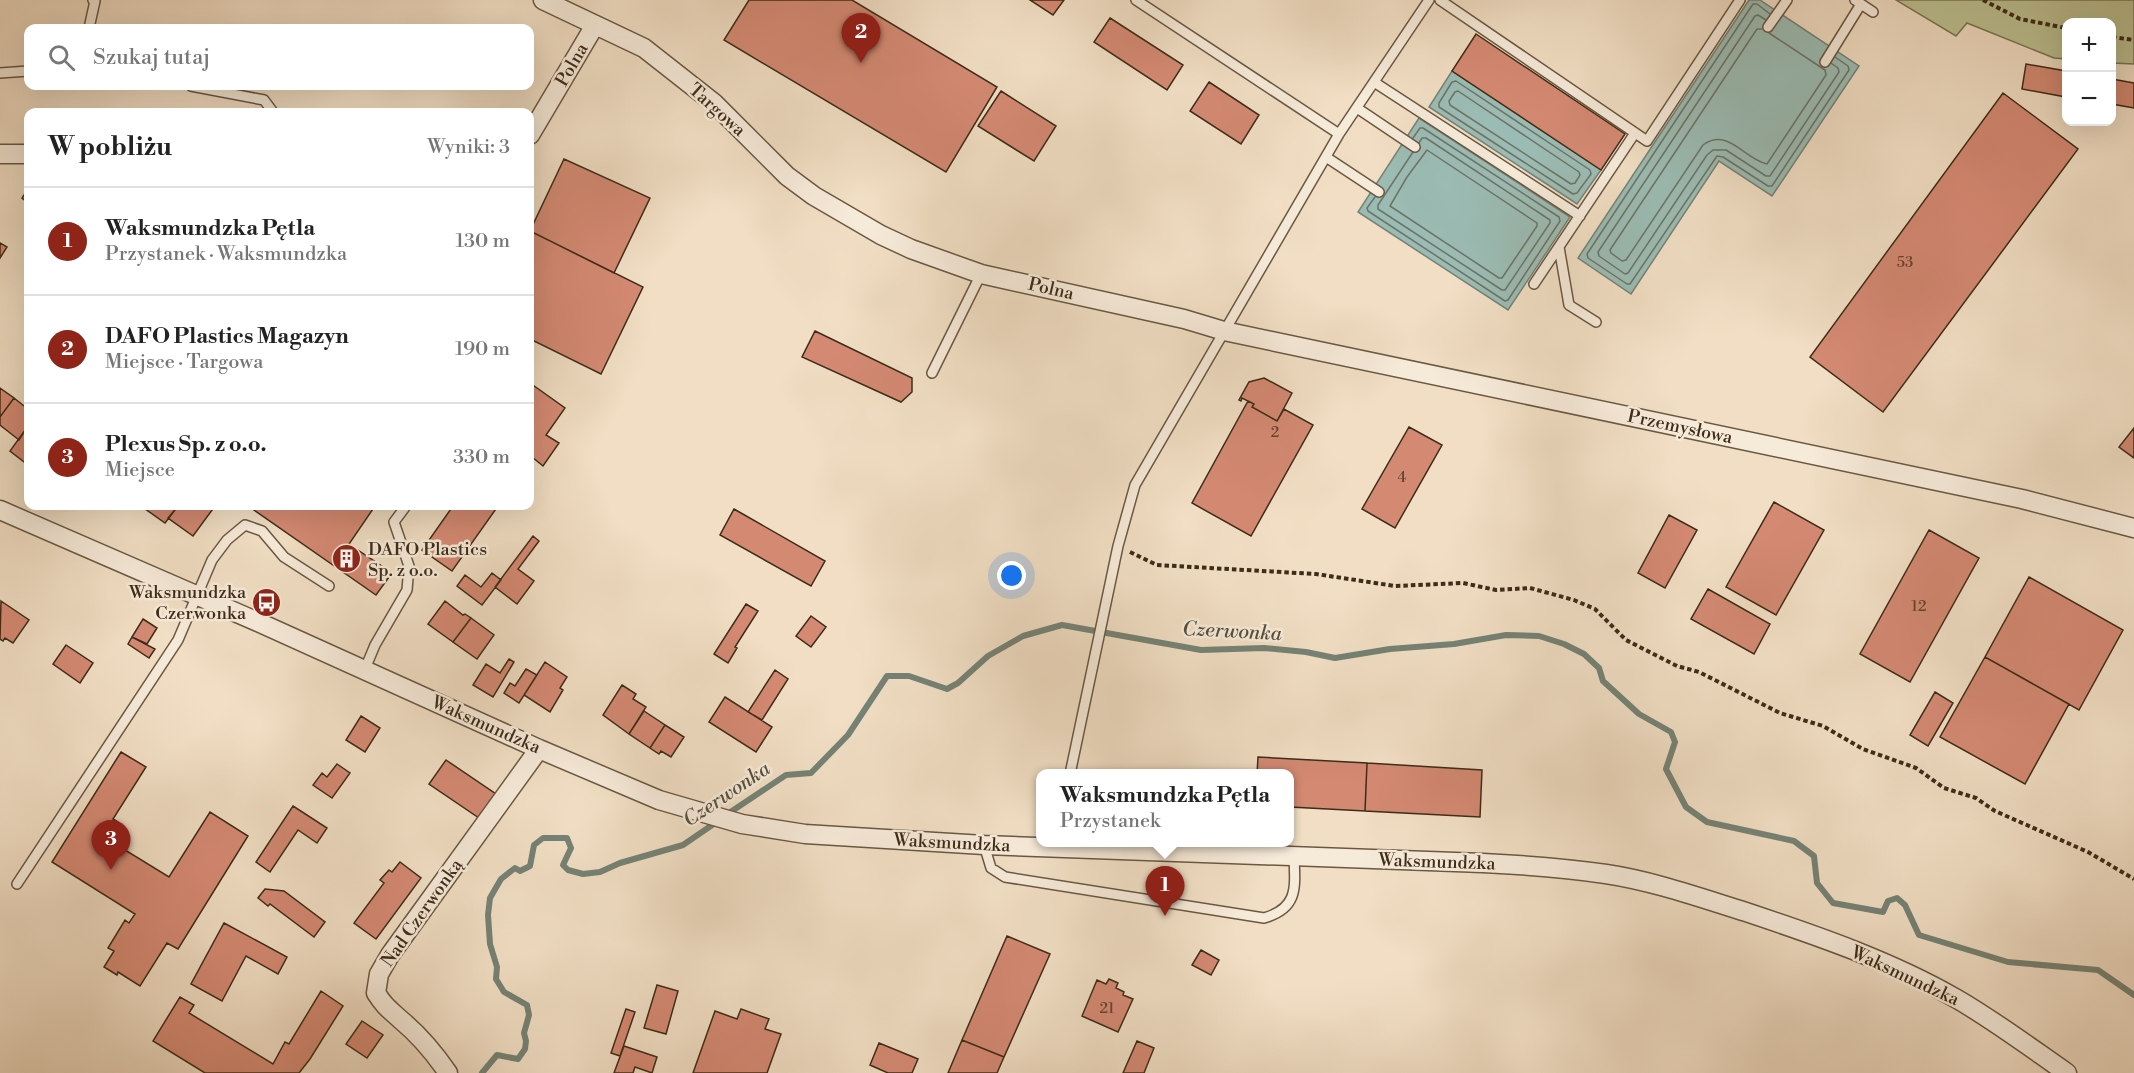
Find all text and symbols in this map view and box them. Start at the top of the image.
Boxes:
pin: 2 [842,14,880,63]
map controls [2062,18,2116,126]
button: + [2062,18,2116,72]
search box [24,24,534,90]
street label: Polna [550,38,594,91]
icon: search [45,41,78,74]
text: Szukaj tutaj [93,44,210,71]
button: − [2062,72,2116,126]
street label: Targowa [684,78,751,142]
text: W pobliżu [48,131,172,163]
text: Wyniki: 3 [427,135,510,160]
text: Waksmundzka Pętla [105,215,315,242]
text: 1 [63,229,72,254]
text: 130 m [455,229,510,254]
text: Przystanek · Waksmundzka [105,242,347,267]
house number: 53 [1897,253,1913,272]
street label: Polna [1026,273,1077,306]
text: DAFO Plastics Magazyn [105,323,349,350]
text: 2 [61,337,74,362]
text: 190 m [455,337,510,362]
text: Miejsce · Targowa [105,350,263,375]
street label: Przemysłowa [1625,405,1736,450]
house number: 2 [1271,423,1279,442]
text: Plexus Sp. z o.o. [105,431,267,458]
text: 3 [61,445,74,470]
text: 330 m [453,445,510,470]
text: Miejsce [105,458,175,483]
house number: 4 [1398,468,1407,487]
place label: DAFO Plastics Sp. z o.o. [368,538,487,582]
building icon: DAFO Plastics Sp. z o.o. [331,543,363,575]
your location [997,561,1026,590]
place label: Waksmundzka Czerwonka [128,581,247,625]
bus stop icon: Waksmundzka Czerwonka [251,586,283,618]
house number: 12 [1911,597,1927,616]
water label: Czerwonka [1182,617,1283,647]
street label: Waksmundzka [427,690,545,760]
water label: Czerwonka [679,756,776,833]
popup [1036,769,1294,847]
text: Waksmundzka Pętla [1060,782,1270,809]
text: Przystanek [1060,809,1160,834]
pin: 3 [92,820,130,870]
street label: Waksmundzka [892,828,1012,858]
street label: Waksmundzka [1377,848,1497,876]
street label: Nad Czerwonką [376,854,468,972]
pin: 1 [1146,866,1184,916]
street label: Waksmundzka [1846,940,1964,1012]
house number: 21 [1099,999,1115,1018]

